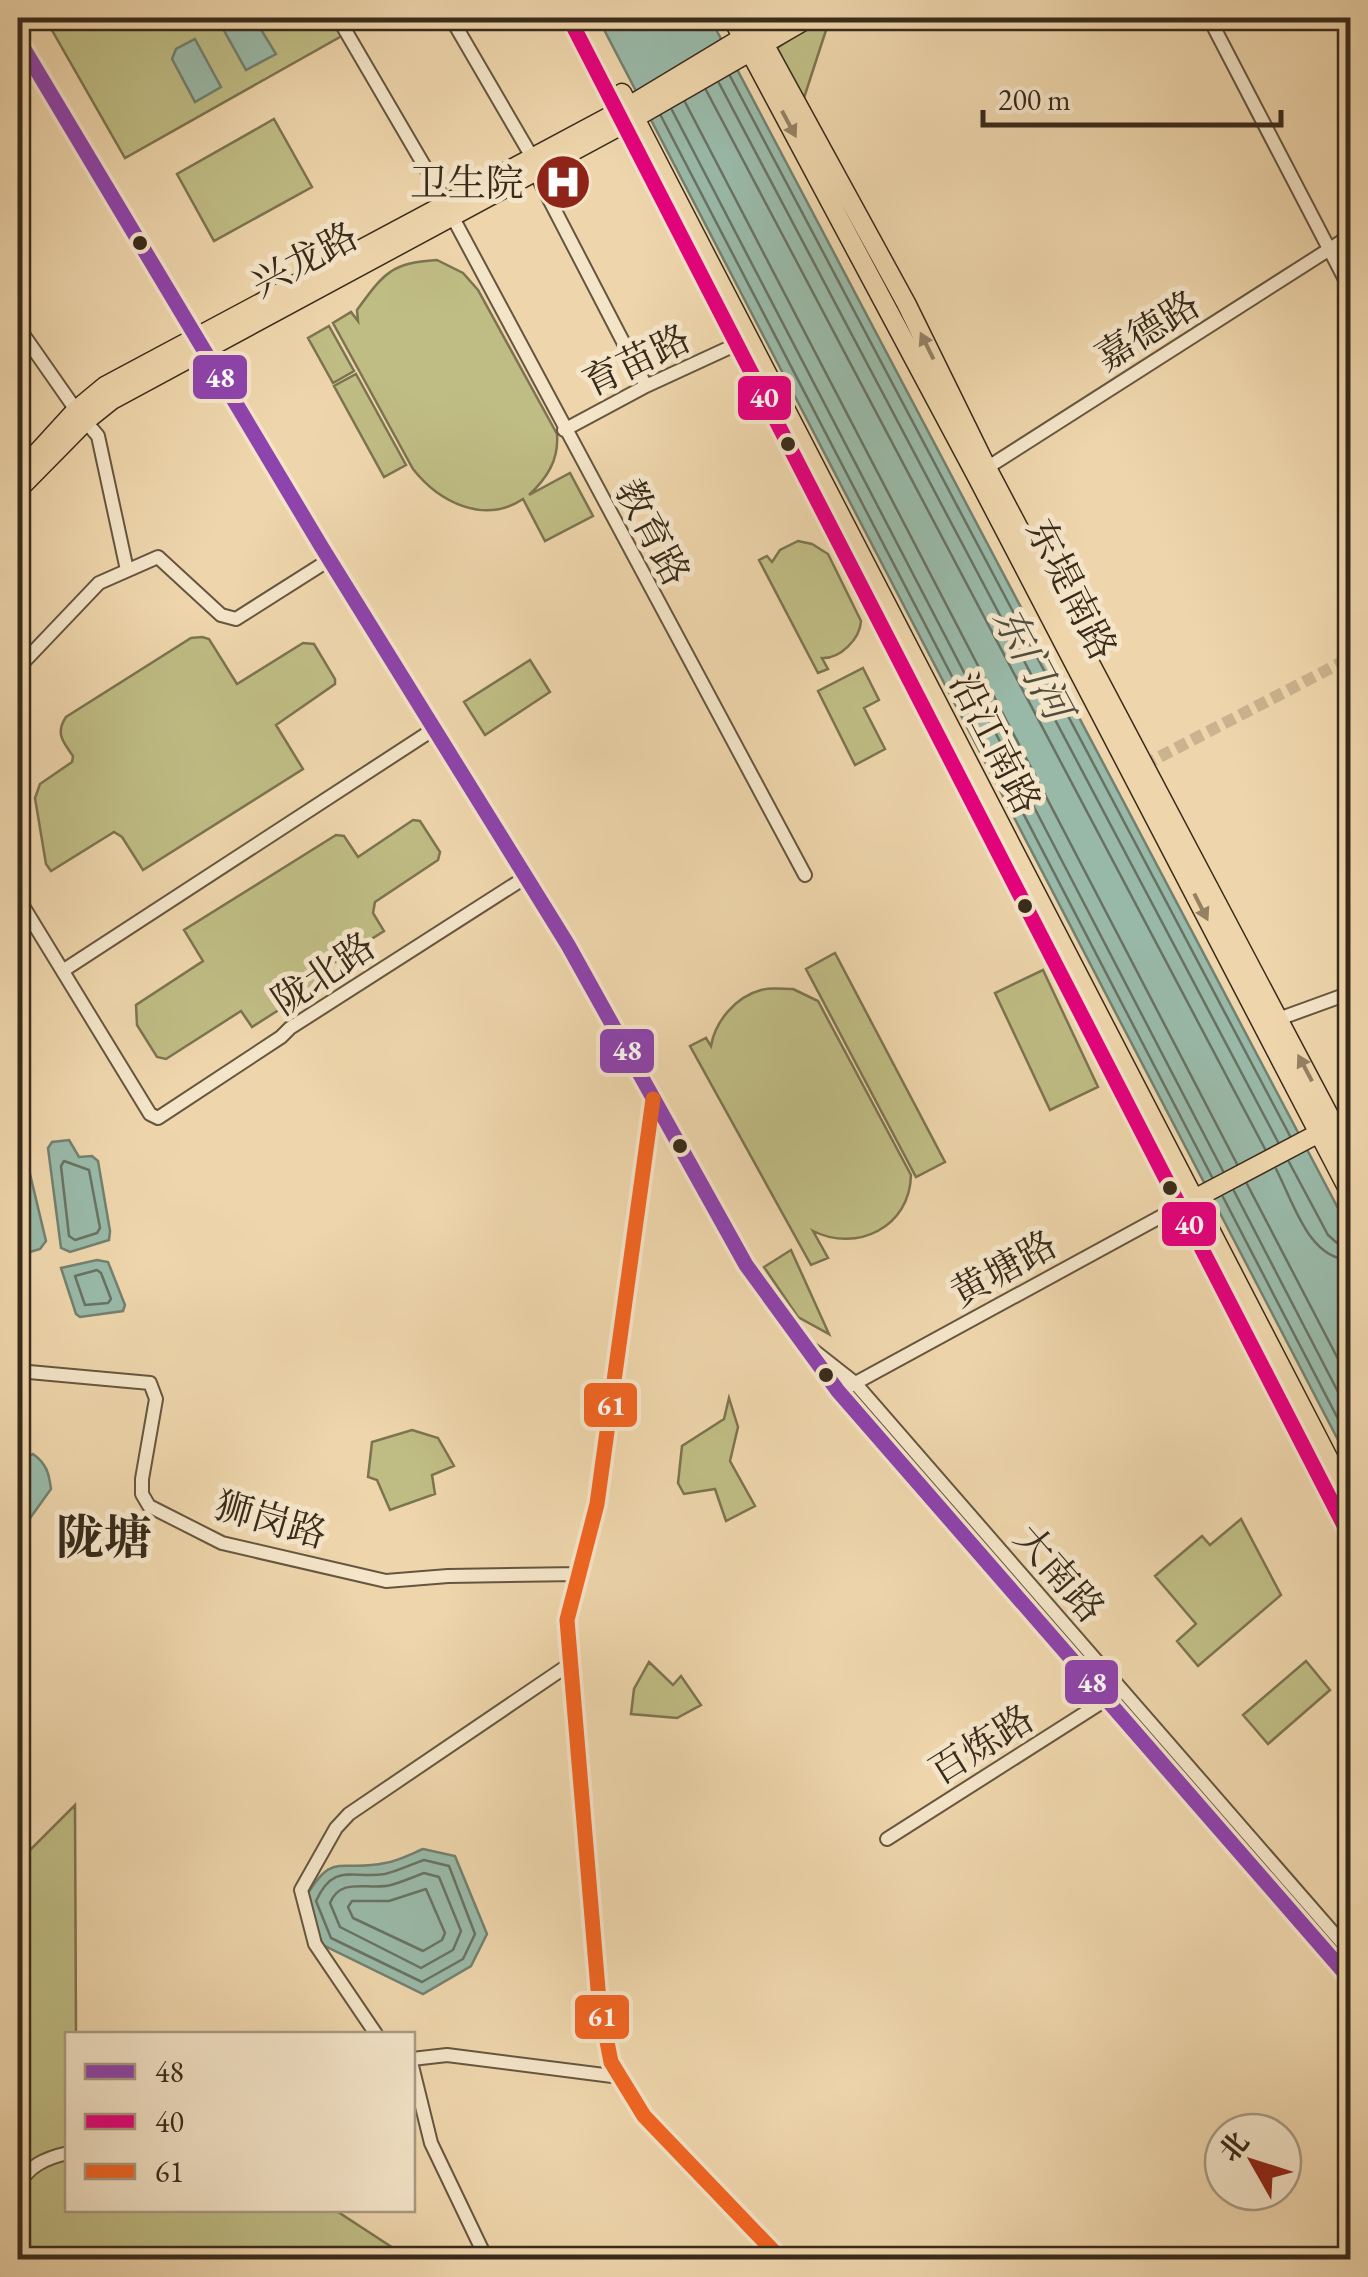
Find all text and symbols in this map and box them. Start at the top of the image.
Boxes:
scale bar [983,65,1280,127]
text: 200 m [998,80,1071,119]
one-way arrow [780,110,797,139]
hospital icon: 卫生院 [533,152,593,212]
place label: 卫生院 [410,158,524,207]
street label: 兴龙路 [242,211,366,307]
unlabelled marker [130,233,150,253]
street label: 嘉德路 [1086,279,1208,381]
street label: 育苗路 [574,313,698,407]
one-way arrow [919,332,936,361]
line badge: 48 [191,353,249,401]
text: 48 [205,359,235,395]
line badge: 40 [736,374,793,422]
text: 40 [749,379,779,415]
unlabelled marker [778,434,798,454]
street label: 教育路 [605,470,701,594]
street label: 东堤南路 [1016,510,1128,668]
water label: 东门河 [982,598,1087,733]
street label: 沿江南路 [940,664,1052,822]
one-way arrow [1192,893,1209,922]
unlabelled marker [1015,896,1035,916]
street label: 陇北路 [262,921,384,1025]
line badge: 48 [598,1027,656,1075]
text: 48 [612,1032,642,1068]
one-way arrow [1297,1054,1314,1083]
unlabelled marker [670,1136,690,1156]
unlabelled marker [1160,1178,1180,1198]
line badge: 40 [1160,1200,1218,1248]
text: 40 [1174,1206,1204,1242]
street label: 黄塘路 [941,1219,1065,1317]
unlabelled marker [816,1365,836,1385]
line badge: 61 [582,1381,639,1429]
text: 61 [596,1387,626,1423]
street label: 狮岗路 [209,1480,333,1558]
district label: 陇塘 [56,1506,152,1568]
street label: 大南路 [1004,1514,1116,1632]
line badge: 48 [1063,1658,1120,1706]
text: 48 [1077,1664,1107,1700]
street label: 百炼路 [920,1693,1042,1795]
line badge: 61 [573,1993,631,2041]
text: 61 [587,1998,617,2034]
legend [65,2032,415,2212]
text: 48 [155,2052,184,2091]
text: 40 [155,2102,184,2141]
north arrow [1203,2112,1303,2212]
text: 北 [1211,2124,1256,2168]
text: 61 [155,2152,184,2191]

